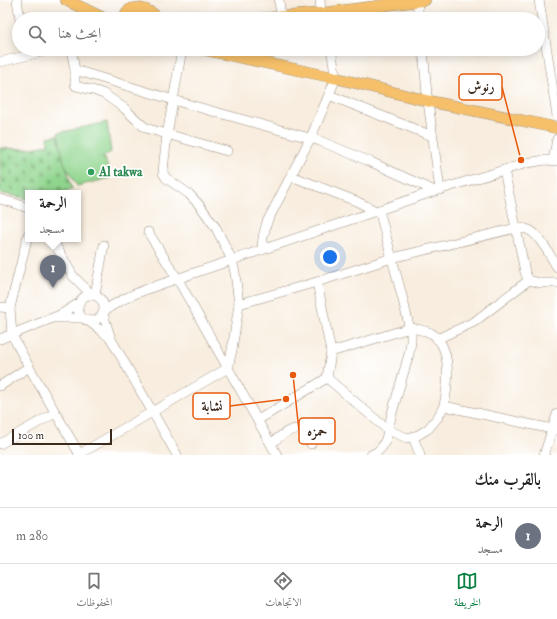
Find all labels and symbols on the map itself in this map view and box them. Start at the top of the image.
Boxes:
callout: رنوش [459,74,502,100]
text: رنوش [468,78,495,95]
place label: Al takwa [98,164,143,180]
marker: Al takwa [86,167,96,177]
your location [320,247,340,267]
pin: 1 [40,255,66,288]
callout: نشابة [193,393,230,419]
text: نشابة [201,398,223,415]
callout: حمزه [299,418,335,444]
text: حمزه [307,423,327,441]
scale bar [12,427,112,446]

